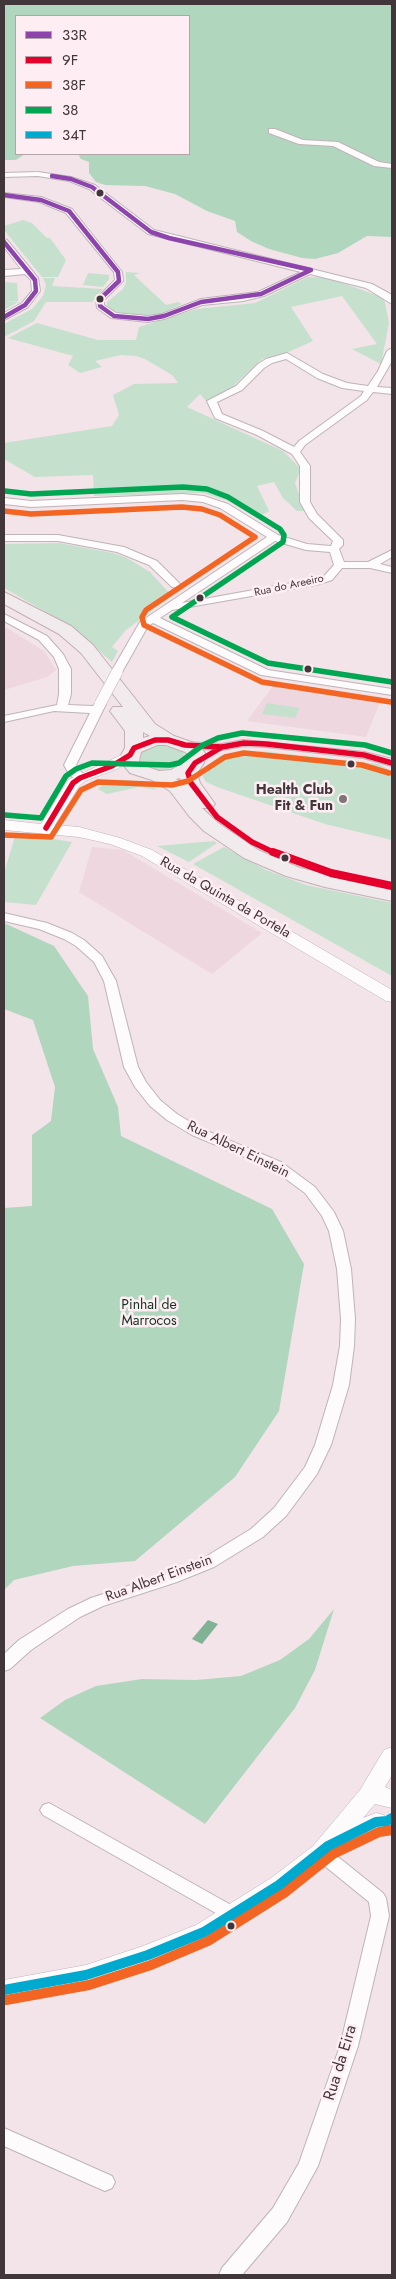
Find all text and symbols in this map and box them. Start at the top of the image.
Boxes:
legend [15,15,190,155]
text: 33R [62,24,87,46]
text: 9F [62,49,78,71]
text: 38F [62,74,86,96]
text: 38 [62,99,78,121]
text: 34T [62,124,86,146]
unlabelled marker [95,188,105,198]
unlabelled marker [95,294,105,304]
street label: Rua do Areeiro [253,572,325,600]
unlabelled marker [195,593,205,603]
unlabelled marker [303,664,313,674]
unlabelled marker [346,759,356,769]
place label: Health Club Fit & Fun [256,783,333,816]
marker: Health Club Fit & Fun [337,793,349,805]
unlabelled marker [280,853,290,863]
street label: Rua da Quinta da Portela [157,854,293,942]
street label: Rua Albert Einstein [184,1118,292,1182]
park label: Pinhal de Marrocos [121,1298,177,1330]
street label: Rua Albert Einstein [103,1552,215,1606]
unlabelled marker [226,1921,236,1931]
street label: Rua da Eira [320,2023,362,2103]

